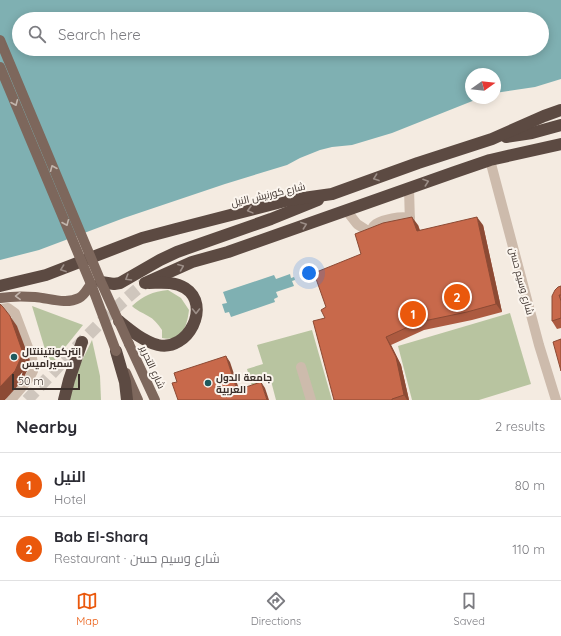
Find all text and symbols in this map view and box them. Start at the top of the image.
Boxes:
search box [12,12,549,56]
icon: search [26,23,48,45]
text: Search here [58,25,141,44]
north arrow [465,68,501,104]
one-way arrow [10,99,18,106]
one-way arrow [50,165,58,172]
one-way arrow [372,173,379,182]
one-way arrow [423,178,430,186]
street label: شارع كورنيش النيل [230,180,307,209]
one-way arrow [247,205,254,214]
one-way arrow [61,219,69,226]
one-way arrow [300,221,307,229]
street label: شارع وسيم حسن [505,246,537,316]
one-way arrow [177,263,184,271]
your location [299,263,319,283]
one-way arrow [60,265,67,273]
one-way arrow [125,273,132,281]
pin: 2 [444,282,470,312]
one-way arrow [15,292,21,301]
pin: 1 [400,299,426,329]
one-way arrow [192,308,200,314]
street label: شارع التحرير [137,343,168,391]
place label: إنتركونتيننتال سميراميس [22,345,81,370]
marker: إنتركونتيننتال سميراميس [9,352,19,362]
place label: جامعة الدول العربية [216,371,272,396]
scale bar [12,372,80,391]
text: 50 m [18,374,44,388]
marker: جامعة الدول العربية [203,378,213,388]
text: Nearby [16,416,77,437]
text: 2 results [495,418,545,434]
text: النيل [54,467,86,486]
text: 1 [26,477,32,493]
text: 80 m [515,477,545,493]
text: Hotel [54,491,86,507]
text: Bab El-Sharq [54,527,148,546]
text: 2 [25,541,33,557]
text: 110 m [512,541,545,557]
text: Restaurant · شارع وسيم حسن [54,550,220,566]
tab: Map [76,590,99,628]
tab: Directions [251,590,301,628]
tab: Saved [453,590,485,628]

